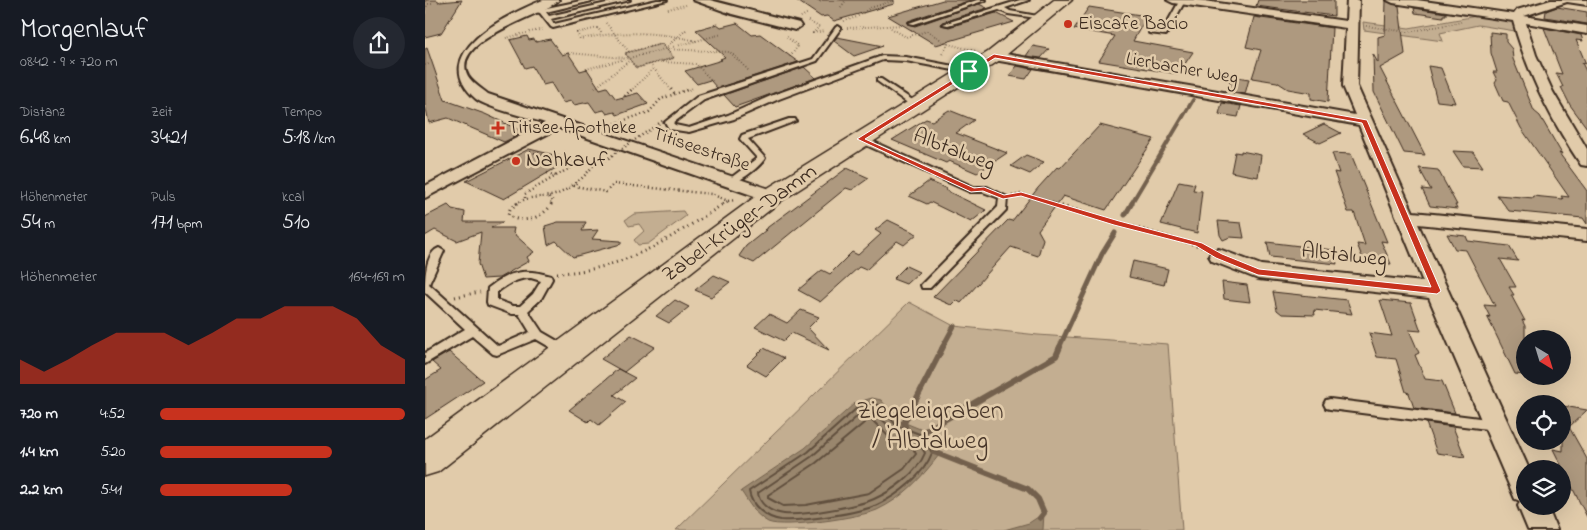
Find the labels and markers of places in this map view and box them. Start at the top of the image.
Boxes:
place label: Eiscafe Bacio [1078,11,1188,38]
marker: Eiscafe Bacio [1062,18,1074,30]
pin [948,50,990,92]
place label: Titisee Apotheke [508,115,637,142]
marker: Titisee Apotheke [492,122,504,134]
place label: Nahkauf [526,145,608,177]
marker: Nahkauf [510,155,522,167]

